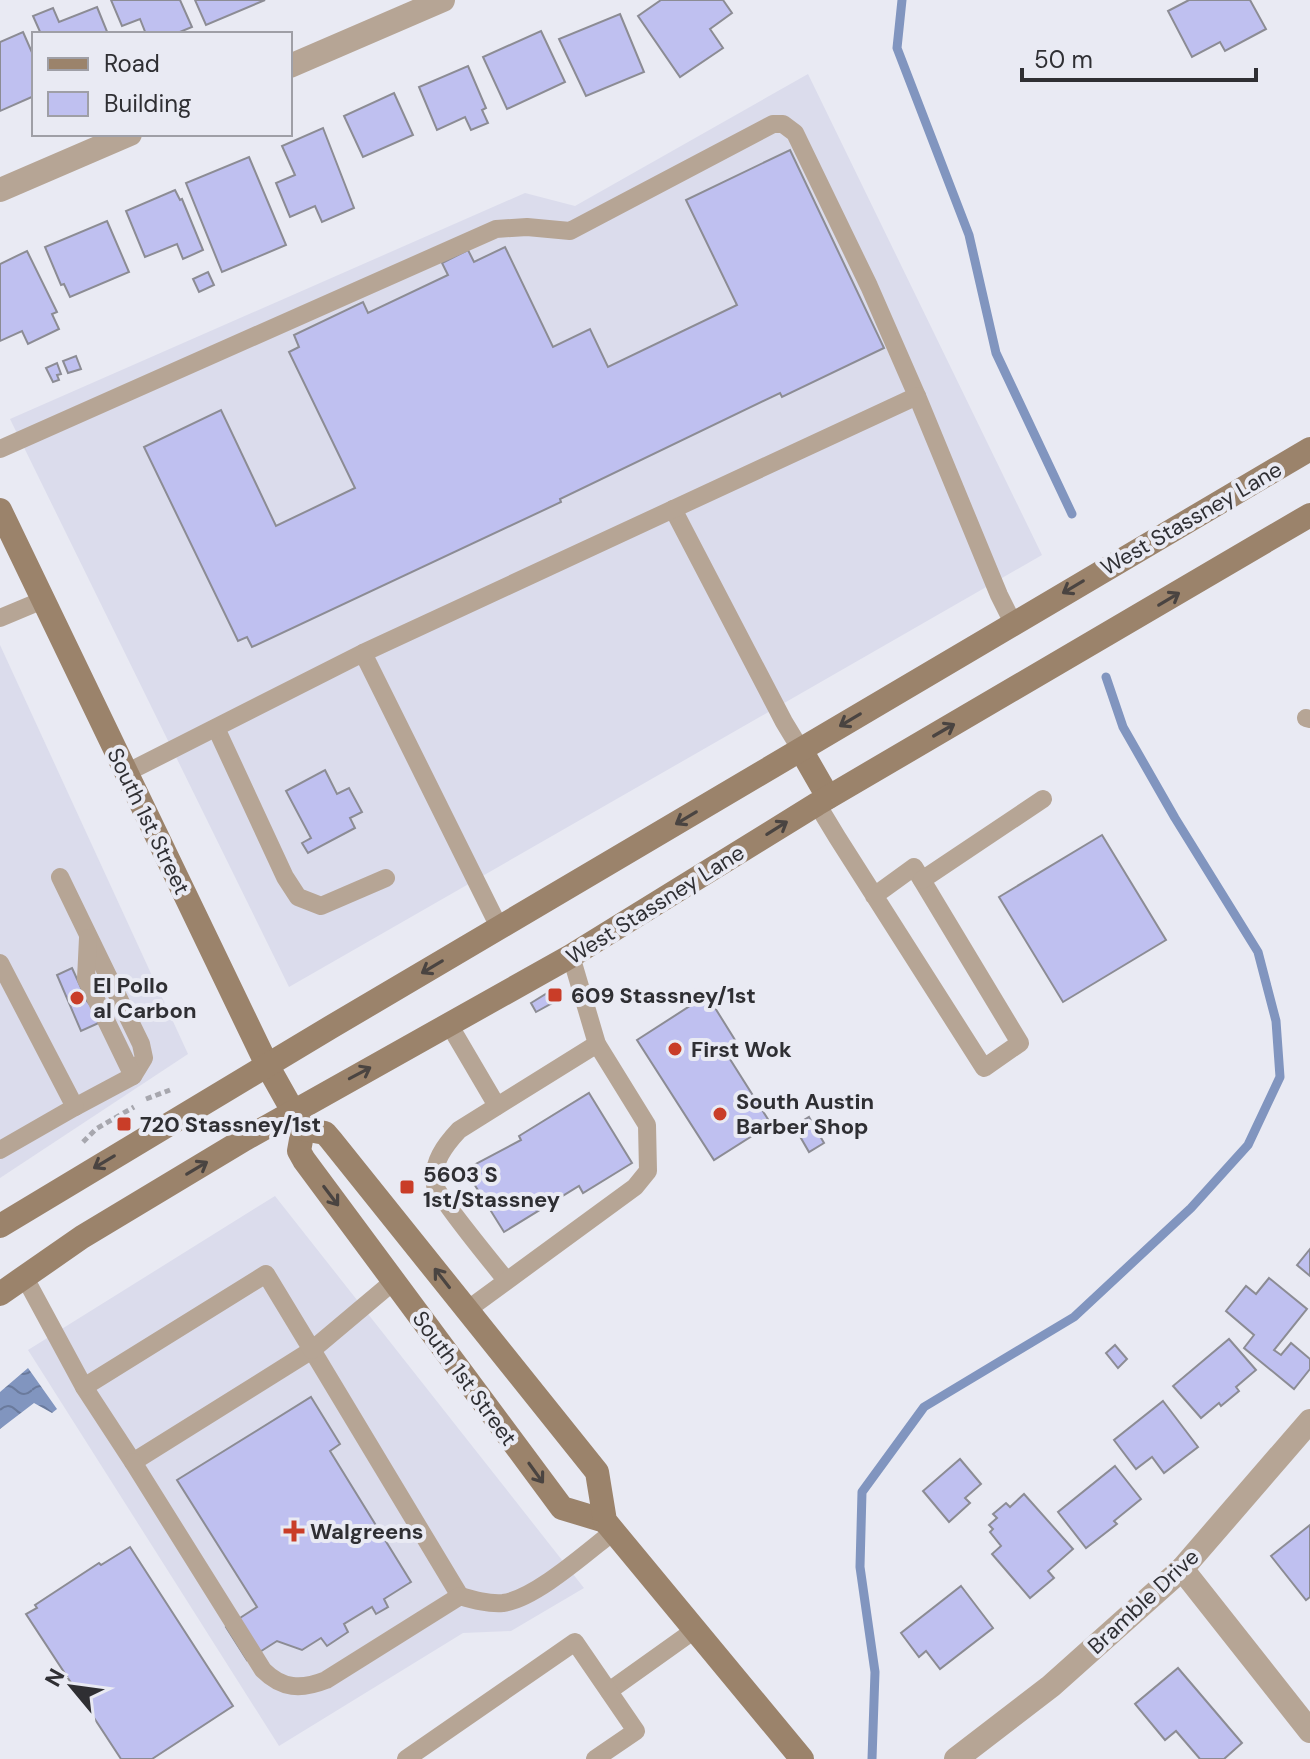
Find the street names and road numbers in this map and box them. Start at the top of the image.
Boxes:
street label: West Stassney Lane [1095,455,1287,582]
street label: South 1st Street [100,743,197,899]
street label: West Stassney Lane [561,838,750,971]
street label: South 1st Street [406,1305,523,1451]
street label: Bramble Drive [1081,1542,1205,1660]

